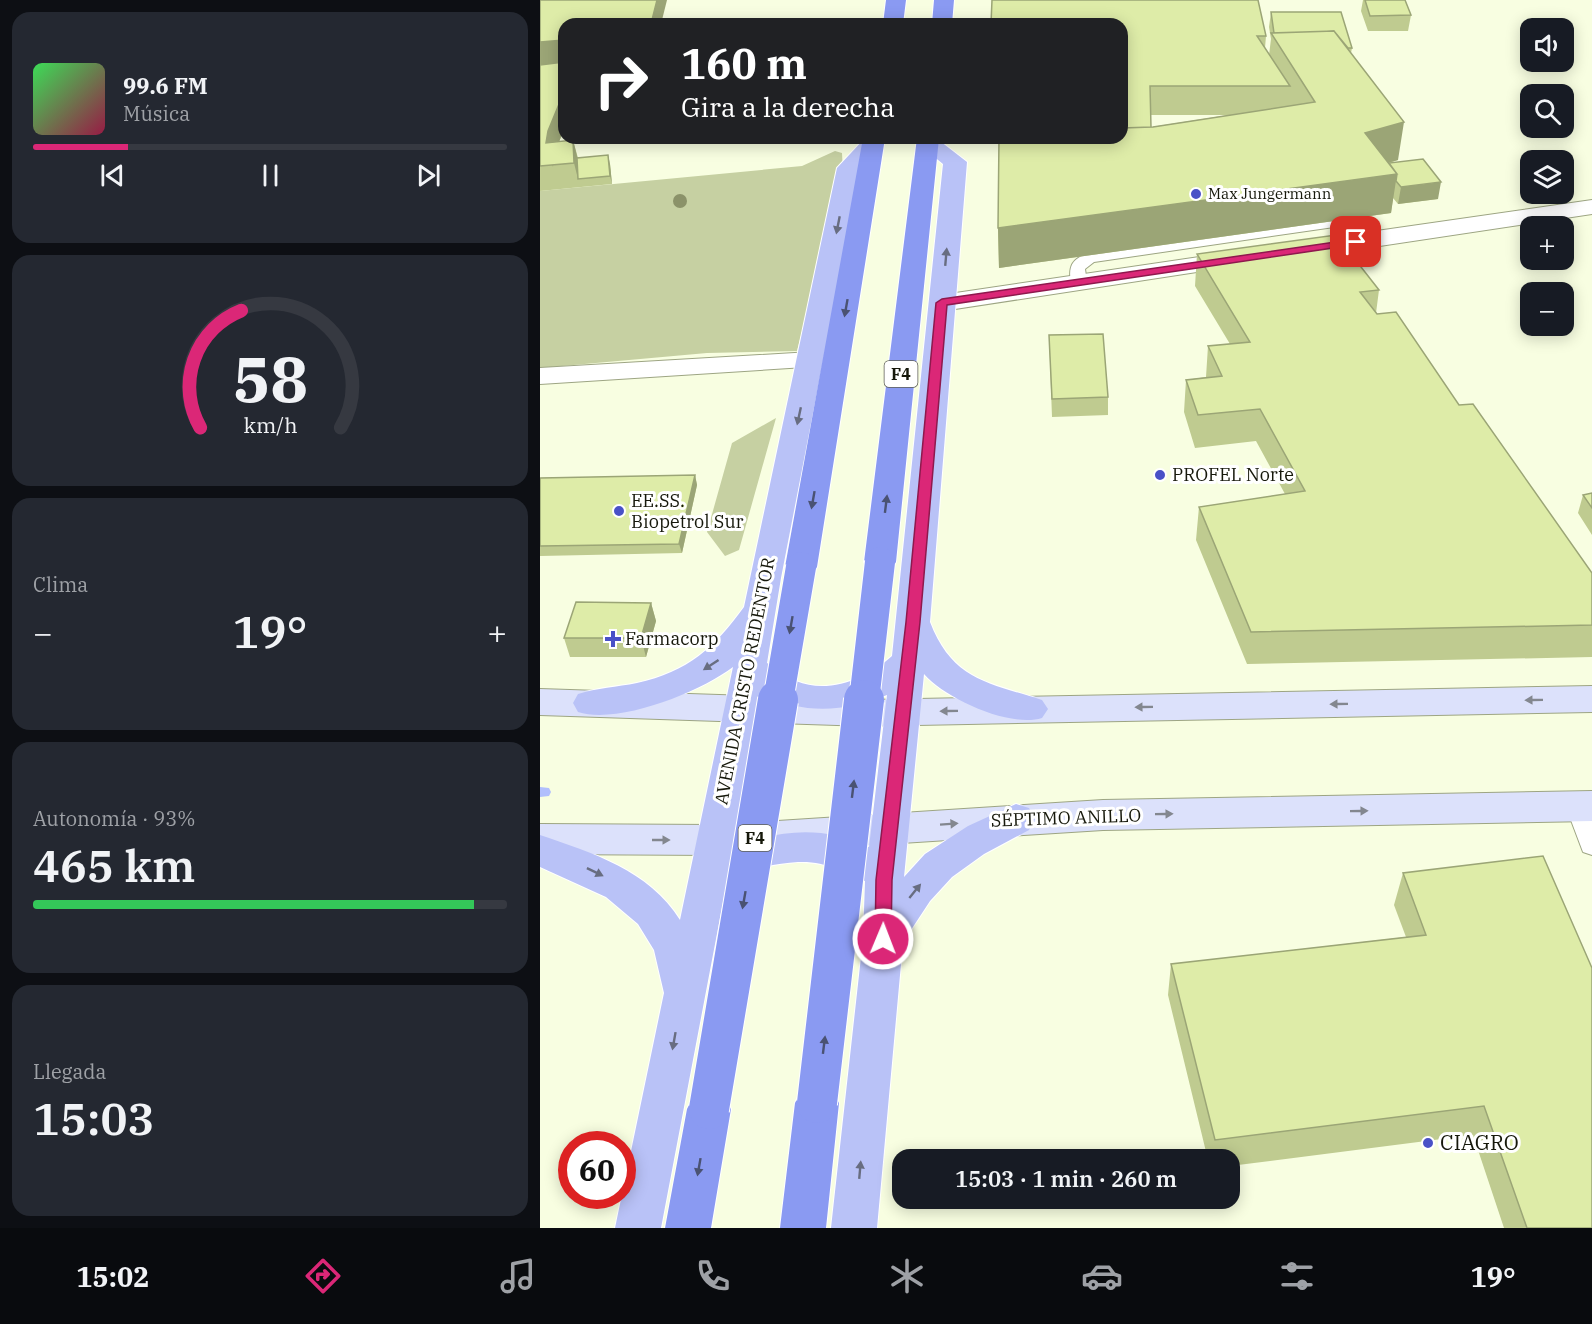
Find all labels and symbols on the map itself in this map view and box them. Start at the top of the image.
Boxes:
place label: Max Jungermann [1208,184,1332,203]
marker: Max Jungermann [1189,187,1203,201]
one-way arrow [833,216,842,235]
pin [1330,216,1381,267]
one-way arrow [941,247,951,266]
one-way arrow [841,298,850,317]
road number: F4 [884,361,918,387]
one-way arrow [794,407,803,426]
place label: PROFEL Norte [1172,463,1294,486]
marker: PROFEL Norte [1153,468,1167,482]
place label: EE.SS. Biopetrol Sur [631,489,744,533]
one-way arrow [808,490,817,509]
one-way arrow [881,495,891,514]
marker: EE.SS. Biopetrol Sur [612,504,626,518]
street label: AVENIDA CRISTO REDENTOR [709,555,780,807]
one-way arrow [787,615,796,634]
place label: Farmacorp [625,627,719,650]
marker: Farmacorp [606,632,620,646]
one-way arrow [703,660,719,671]
one-way arrow [1524,696,1543,705]
one-way arrow [1329,699,1348,709]
one-way arrow [1134,702,1153,712]
one-way arrow [939,706,958,716]
one-way arrow [849,779,858,798]
street label: SÉPTIMO ANILLO [990,803,1142,832]
one-way arrow [1350,806,1369,815]
one-way arrow [1155,809,1174,819]
one-way arrow [939,819,958,828]
road number: F4 [738,825,772,851]
one-way arrow [652,835,671,845]
one-way arrow [586,867,603,876]
one-way arrow [909,883,922,899]
one-way arrow [740,890,749,909]
position arrow [851,907,915,971]
one-way arrow [669,1032,678,1051]
one-way arrow [819,1035,829,1054]
place label: CIAGRO [1440,1128,1519,1156]
speed limit sign: 60 [558,1131,636,1209]
marker: CIAGRO [1421,1136,1435,1150]
one-way arrow [694,1158,703,1177]
one-way arrow [855,1160,865,1179]

